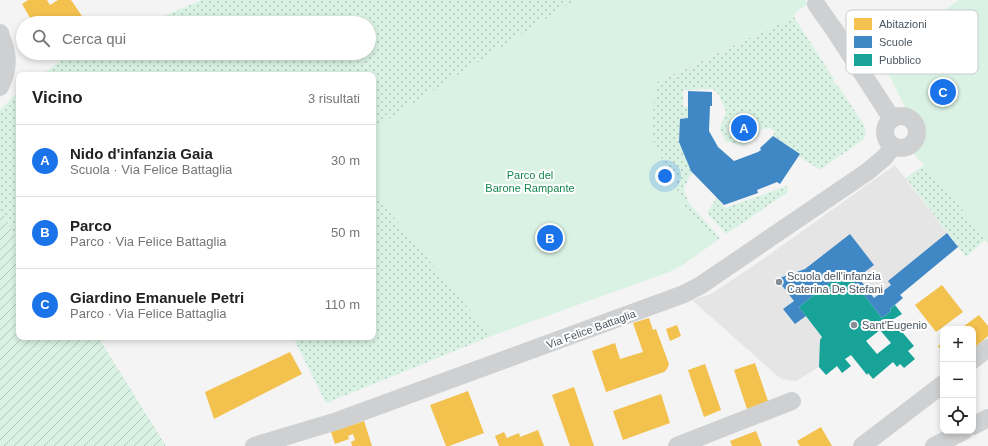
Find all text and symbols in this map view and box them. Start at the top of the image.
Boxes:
legend [846,10,978,74]
search box [16,16,376,60]
text: Abitazioni [879,18,927,30]
icon: search [30,27,52,49]
text: Cerca qui [62,30,126,47]
text: Scuole [879,36,913,48]
text: Pubblico [879,54,921,66]
pin: C [930,77,956,107]
text: Vicino [32,88,83,107]
text: 3 risultati [308,91,360,106]
pin: A [731,113,757,143]
text: Nido d'infanzia Gaia [70,145,213,162]
text: A [40,153,50,168]
text: 30 m [331,153,360,168]
text: Scuola · Via Felice Battaglia [70,162,232,177]
your location [655,166,675,186]
park label: Parco del Barone Rampante [485,169,575,194]
text: Parco [70,217,112,234]
pin: B [537,223,563,253]
text: B [40,225,50,240]
text: 50 m [331,225,360,240]
text: Parco · Via Felice Battaglia [70,234,227,249]
place label: Scuola dell'infanzia Caterina De Stefani [787,270,883,295]
marker: Scuola dell'infanzia Caterina De Stefani [774,277,784,287]
text: Giardino Emanuele Petri [70,289,244,306]
text: C [40,297,50,312]
text: 110 m [325,297,360,312]
text: Parco · Via Felice Battaglia [70,306,227,321]
street label: Via Felice Battaglia [545,307,638,351]
place label: Sant'Eugenio [862,319,927,331]
marker: Sant'Eugenio [849,320,859,330]
map controls [940,326,976,434]
button: + [940,326,976,362]
button: − [940,362,976,398]
button: locate [940,398,976,434]

